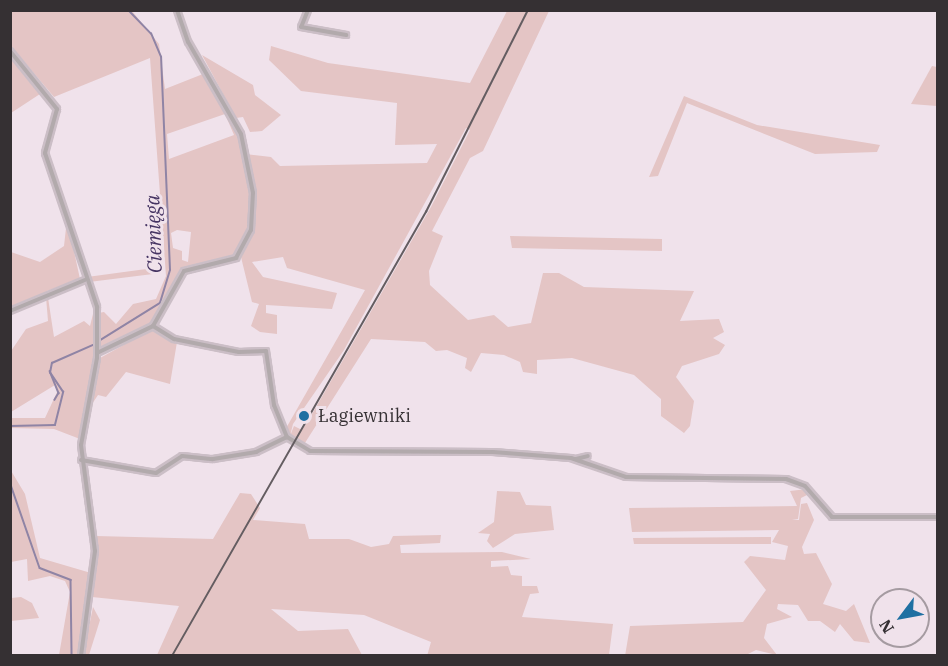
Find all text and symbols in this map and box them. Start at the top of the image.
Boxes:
water label: Ciemięga [140,194,166,274]
place label: Łagiewniki [318,405,411,427]
marker: Łagiewniki [295,407,313,425]
north arrow [870,588,930,648]
text: N [875,616,898,637]

